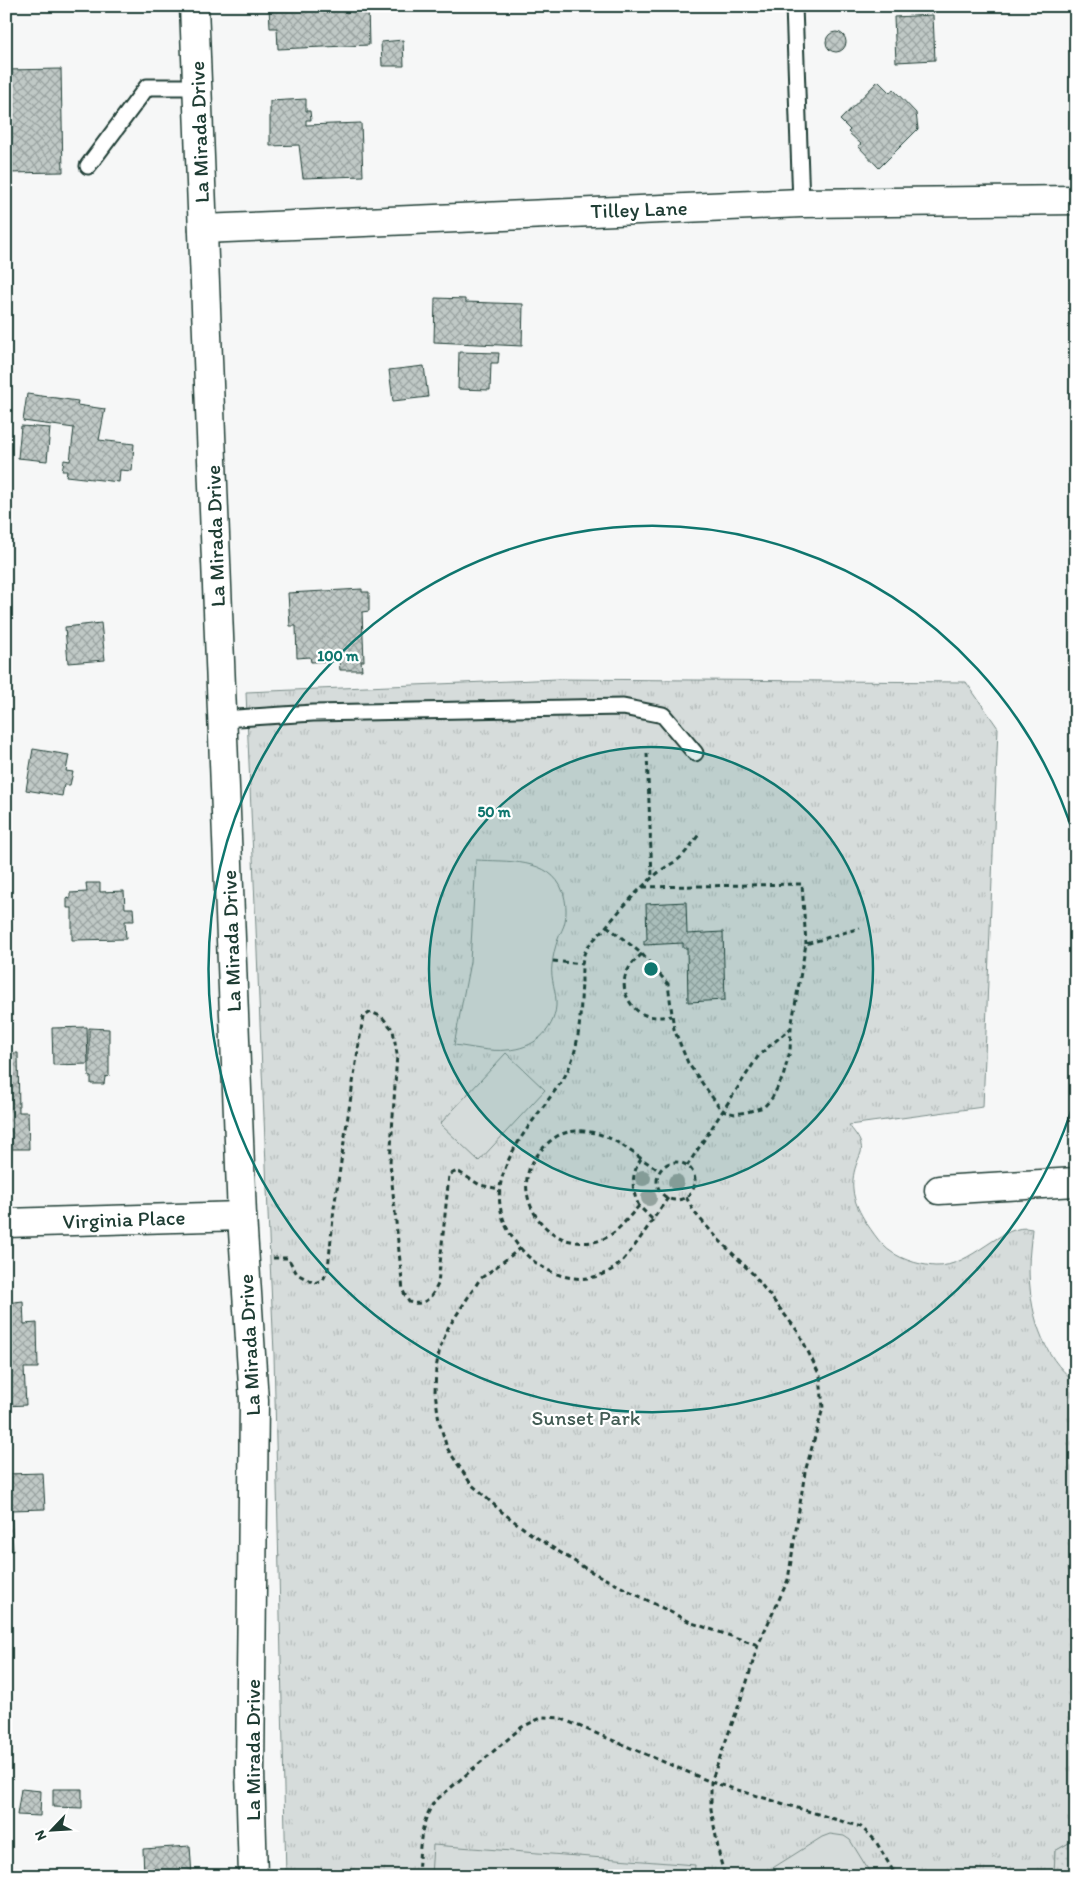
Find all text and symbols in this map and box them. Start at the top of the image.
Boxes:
street label: La Mirada Drive [184,61,214,203]
street label: Tilley Lane [590,195,688,223]
street label: La Mirada Drive [200,465,230,607]
text: 100 m [317,647,359,665]
text: 50 m [477,803,511,821]
street label: La Mirada Drive [216,870,246,1012]
centre of rings [642,960,660,978]
street label: Virginia Place [62,1204,186,1234]
street label: La Mirada Drive [233,1273,265,1417]
park label: Sunset Park [531,1405,641,1430]
street label: La Mirada Drive [240,1679,265,1821]
north arrow [28,1804,78,1854]
text: N [31,1827,50,1843]

